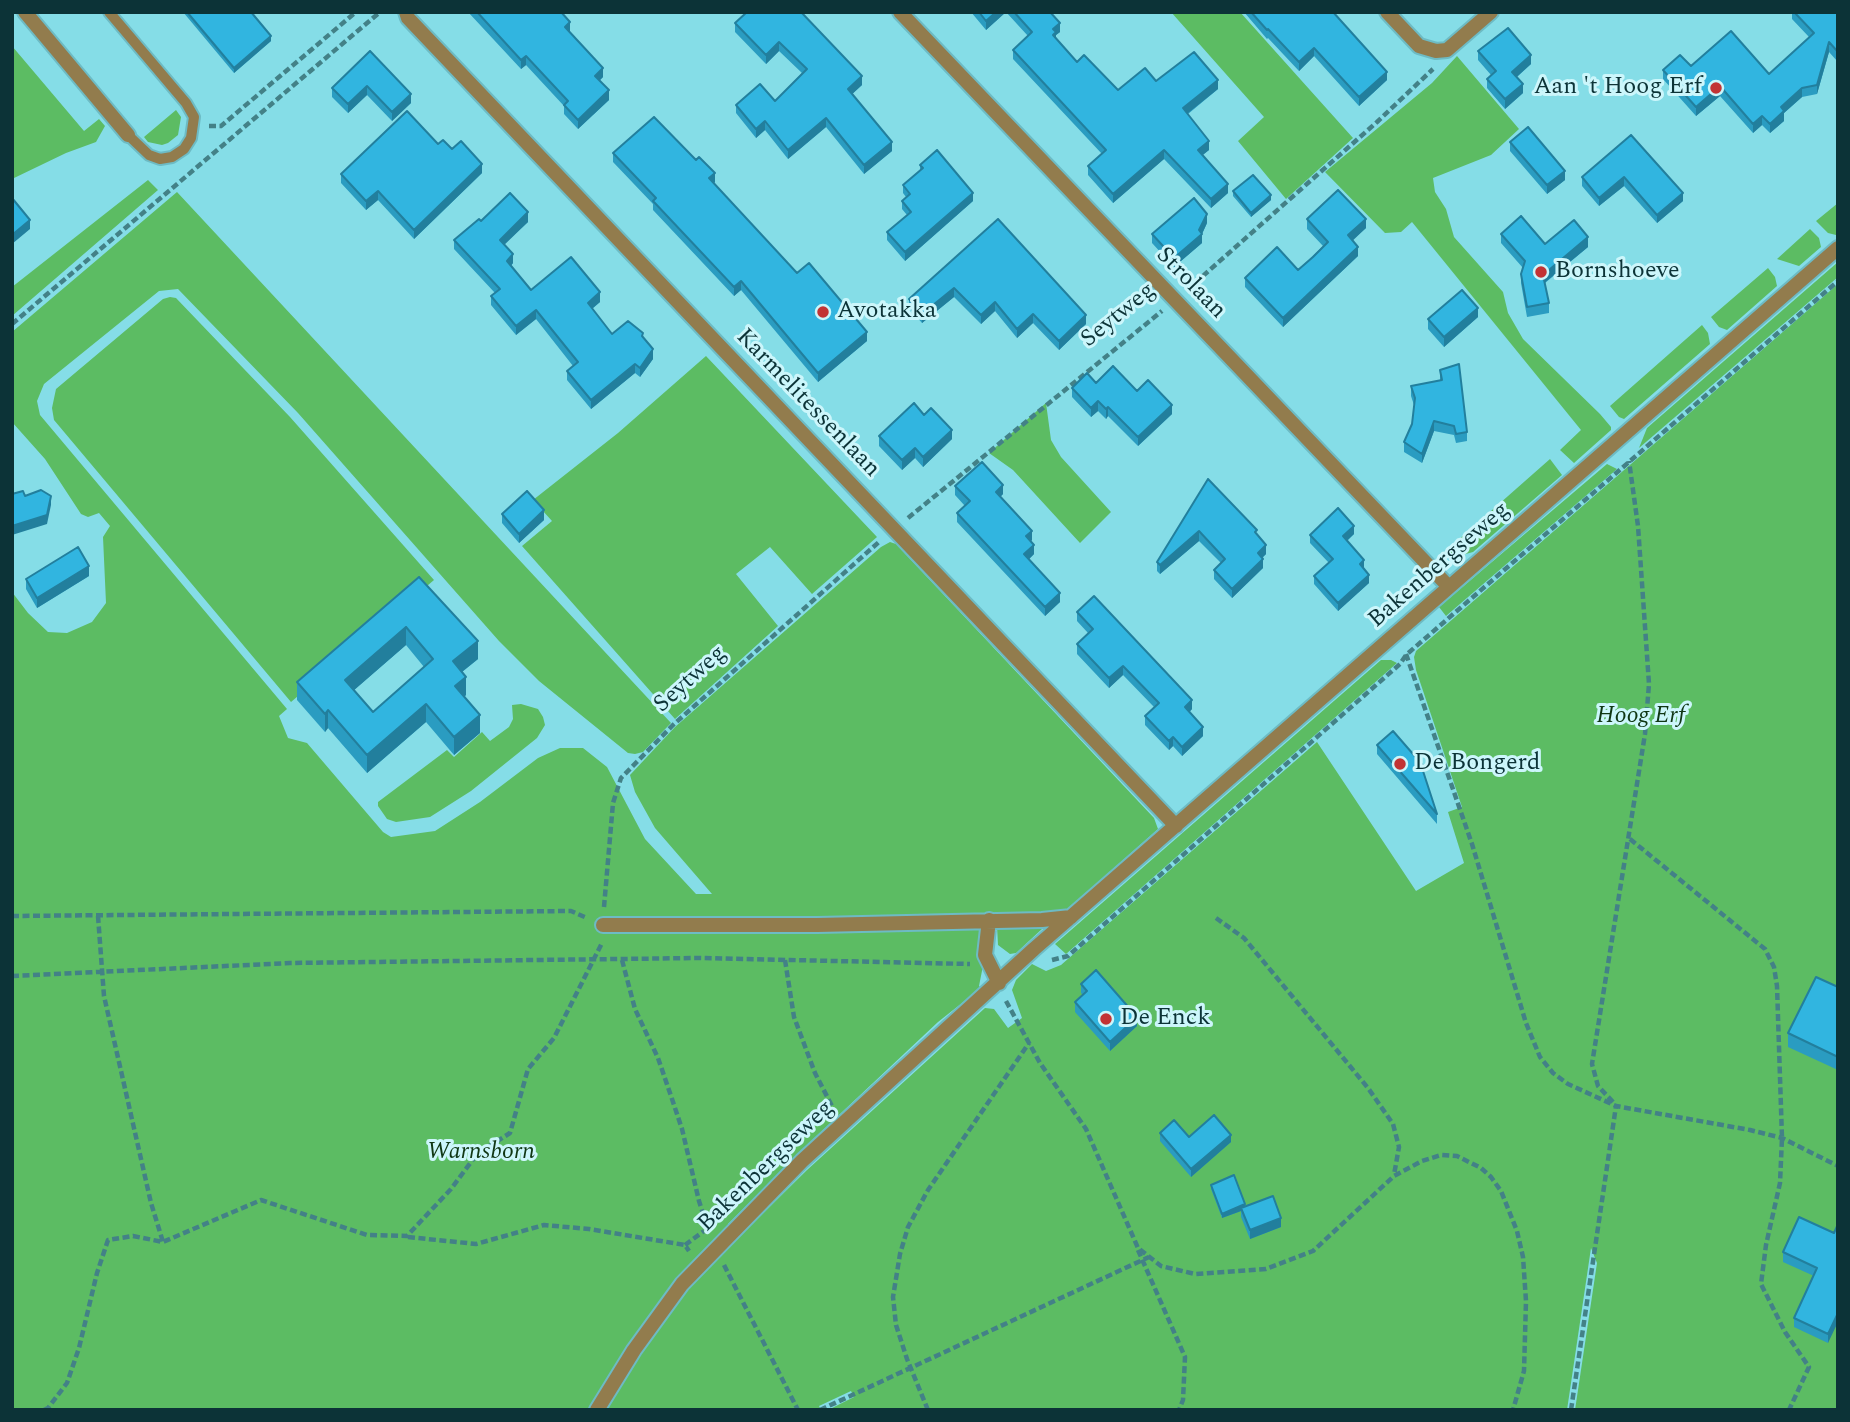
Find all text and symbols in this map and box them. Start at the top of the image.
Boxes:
place label: Aan 't Hoog Erf [1534,74,1702,102]
marker: Aan 't Hoog Erf [1708,80,1724,96]
street label: Strolaan [1149,242,1231,326]
place label: Bornshoeve [1555,258,1680,286]
marker: Bornshoeve [1533,264,1549,280]
street label: Seytweg [1076,277,1162,355]
place label: Avotakka [837,298,937,326]
marker: Avotakka [815,304,831,320]
street label: Karmelitessenlaan [729,324,885,484]
street label: Bakenbergseweg [1363,497,1517,635]
street label: Seytweg [649,640,733,720]
park label: Hoog Erf [1596,703,1686,731]
place label: De Bongerd [1414,750,1540,778]
marker: De Bongerd [1392,756,1408,772]
place label: De Enck [1120,1005,1211,1033]
marker: De Enck [1098,1011,1114,1027]
street label: Bakenbergseweg [693,1095,841,1239]
park label: Warnsborn [427,1139,535,1167]

